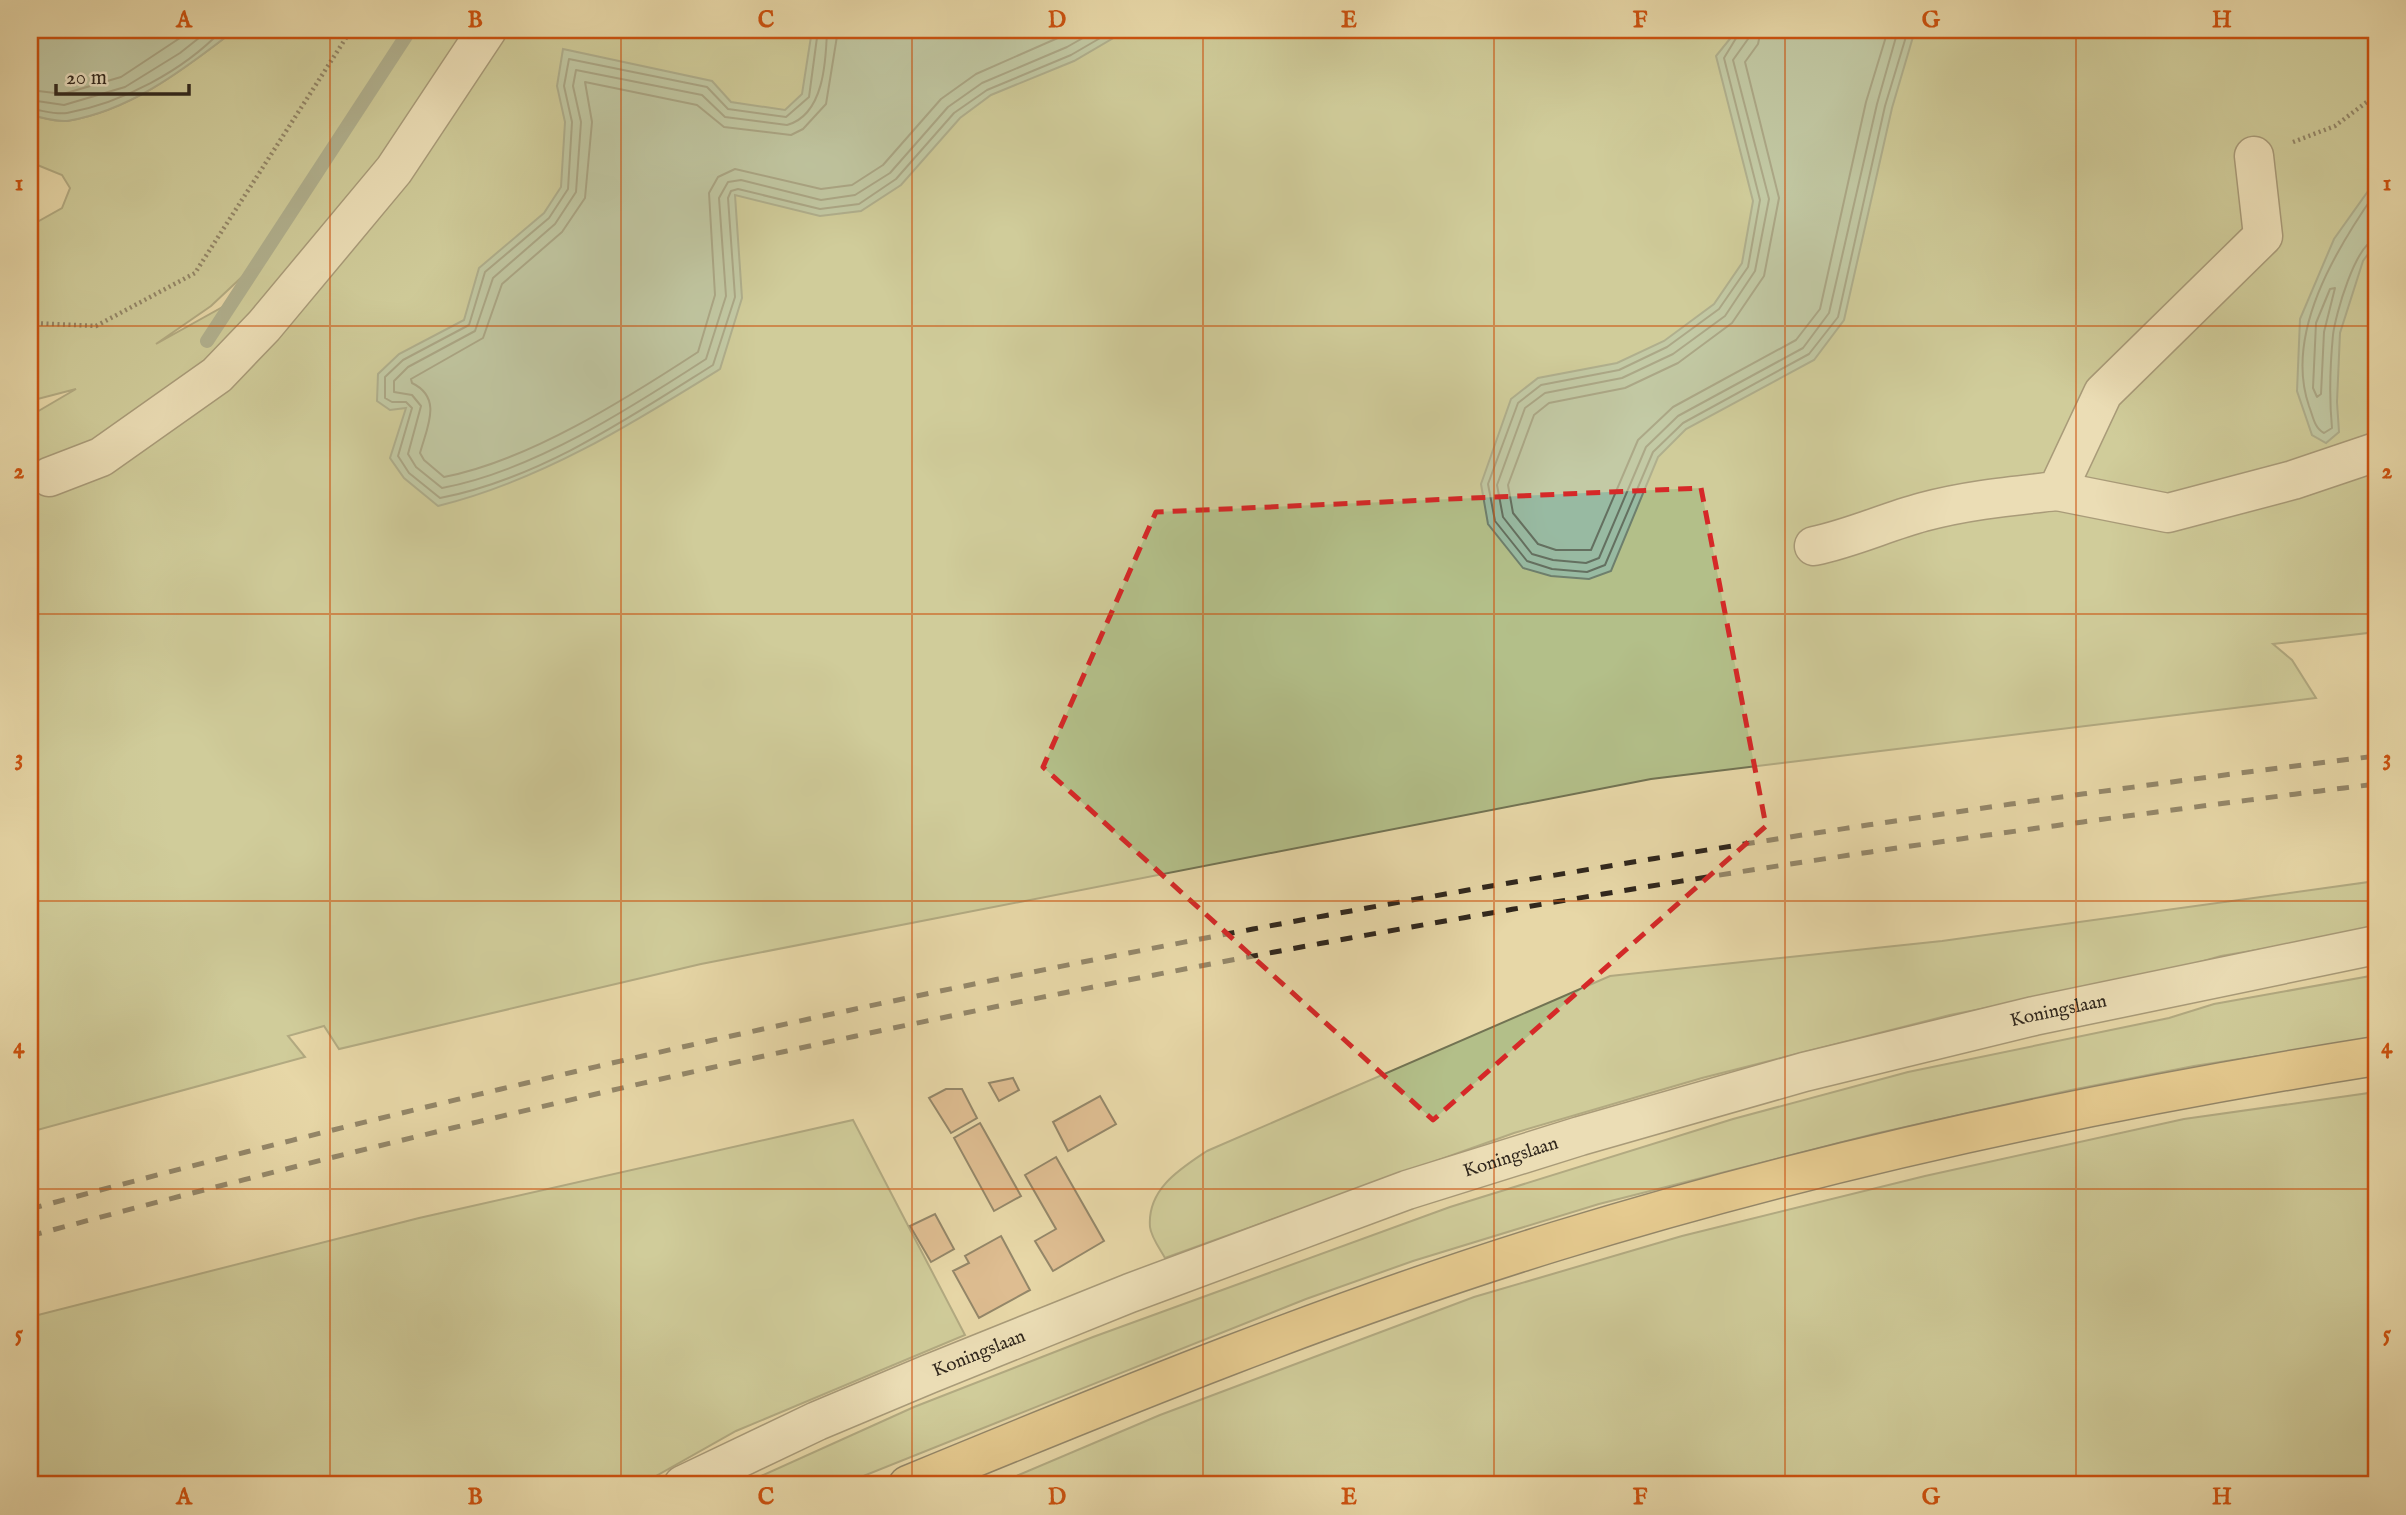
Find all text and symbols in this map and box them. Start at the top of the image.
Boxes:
text: A [175,6,193,35]
text: B [467,6,483,35]
text: C [758,6,775,35]
text: D [1048,6,1066,35]
text: E [1341,6,1357,35]
text: F [1633,6,1648,35]
text: G [1922,6,1941,35]
text: H [2212,6,2232,35]
scale bar [56,52,189,96]
text: 20 m [66,65,107,92]
text: 1 [15,169,23,198]
text: 1 [2383,169,2391,198]
text: 2 [14,457,25,486]
text: 2 [2382,457,2393,486]
text: 3 [15,744,23,773]
text: 3 [2383,744,2391,773]
street label: Koningslaan [2008,989,2109,1033]
text: 4 [13,1032,25,1061]
text: 4 [2381,1032,2393,1061]
street label: Koningslaan [1461,1132,1561,1184]
text: 5 [15,1320,24,1349]
text: 5 [2383,1320,2392,1349]
street label: Koningslaan [929,1324,1029,1383]
text: A [175,1483,193,1512]
text: B [467,1483,483,1512]
text: C [758,1483,775,1512]
text: D [1048,1483,1066,1512]
text: E [1341,1483,1357,1512]
text: F [1633,1483,1648,1512]
text: G [1922,1483,1941,1512]
text: H [2212,1483,2232,1512]

